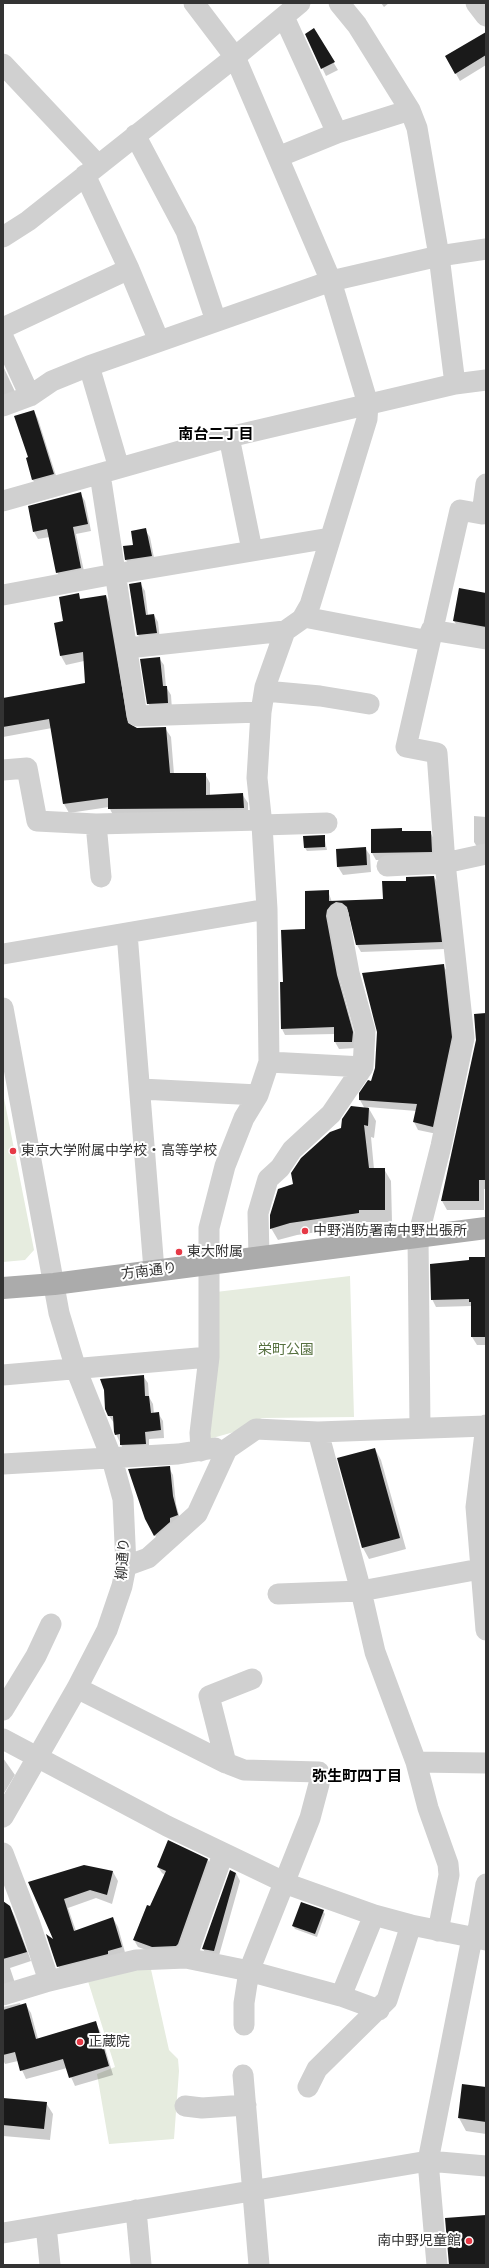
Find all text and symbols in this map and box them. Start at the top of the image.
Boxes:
district label: 南台二丁目 [179,425,253,443]
place label: 東京大学附属中学校・高等学校 [21,1143,217,1159]
marker: 東京大学附属中学校・高等学校 [8,1146,18,1156]
place label: 中野消防署南中野出張所 [313,1223,467,1239]
marker: 中野消防署南中野出張所 [300,1226,310,1236]
place label: 東大附属 [187,1244,243,1260]
marker: 東大附属 [174,1247,184,1257]
street label: 方南通り [120,1259,178,1283]
park label: 栄町公園 [258,1342,314,1358]
street label: 柳通り [113,1537,133,1581]
district label: 弥生町四丁目 [312,1767,402,1785]
place label: 正蔵院 [88,2034,130,2050]
marker: 正蔵院 [75,2037,85,2047]
place label: 南中野児童館 [377,2233,461,2249]
marker: 南中野児童館 [464,2236,474,2246]

